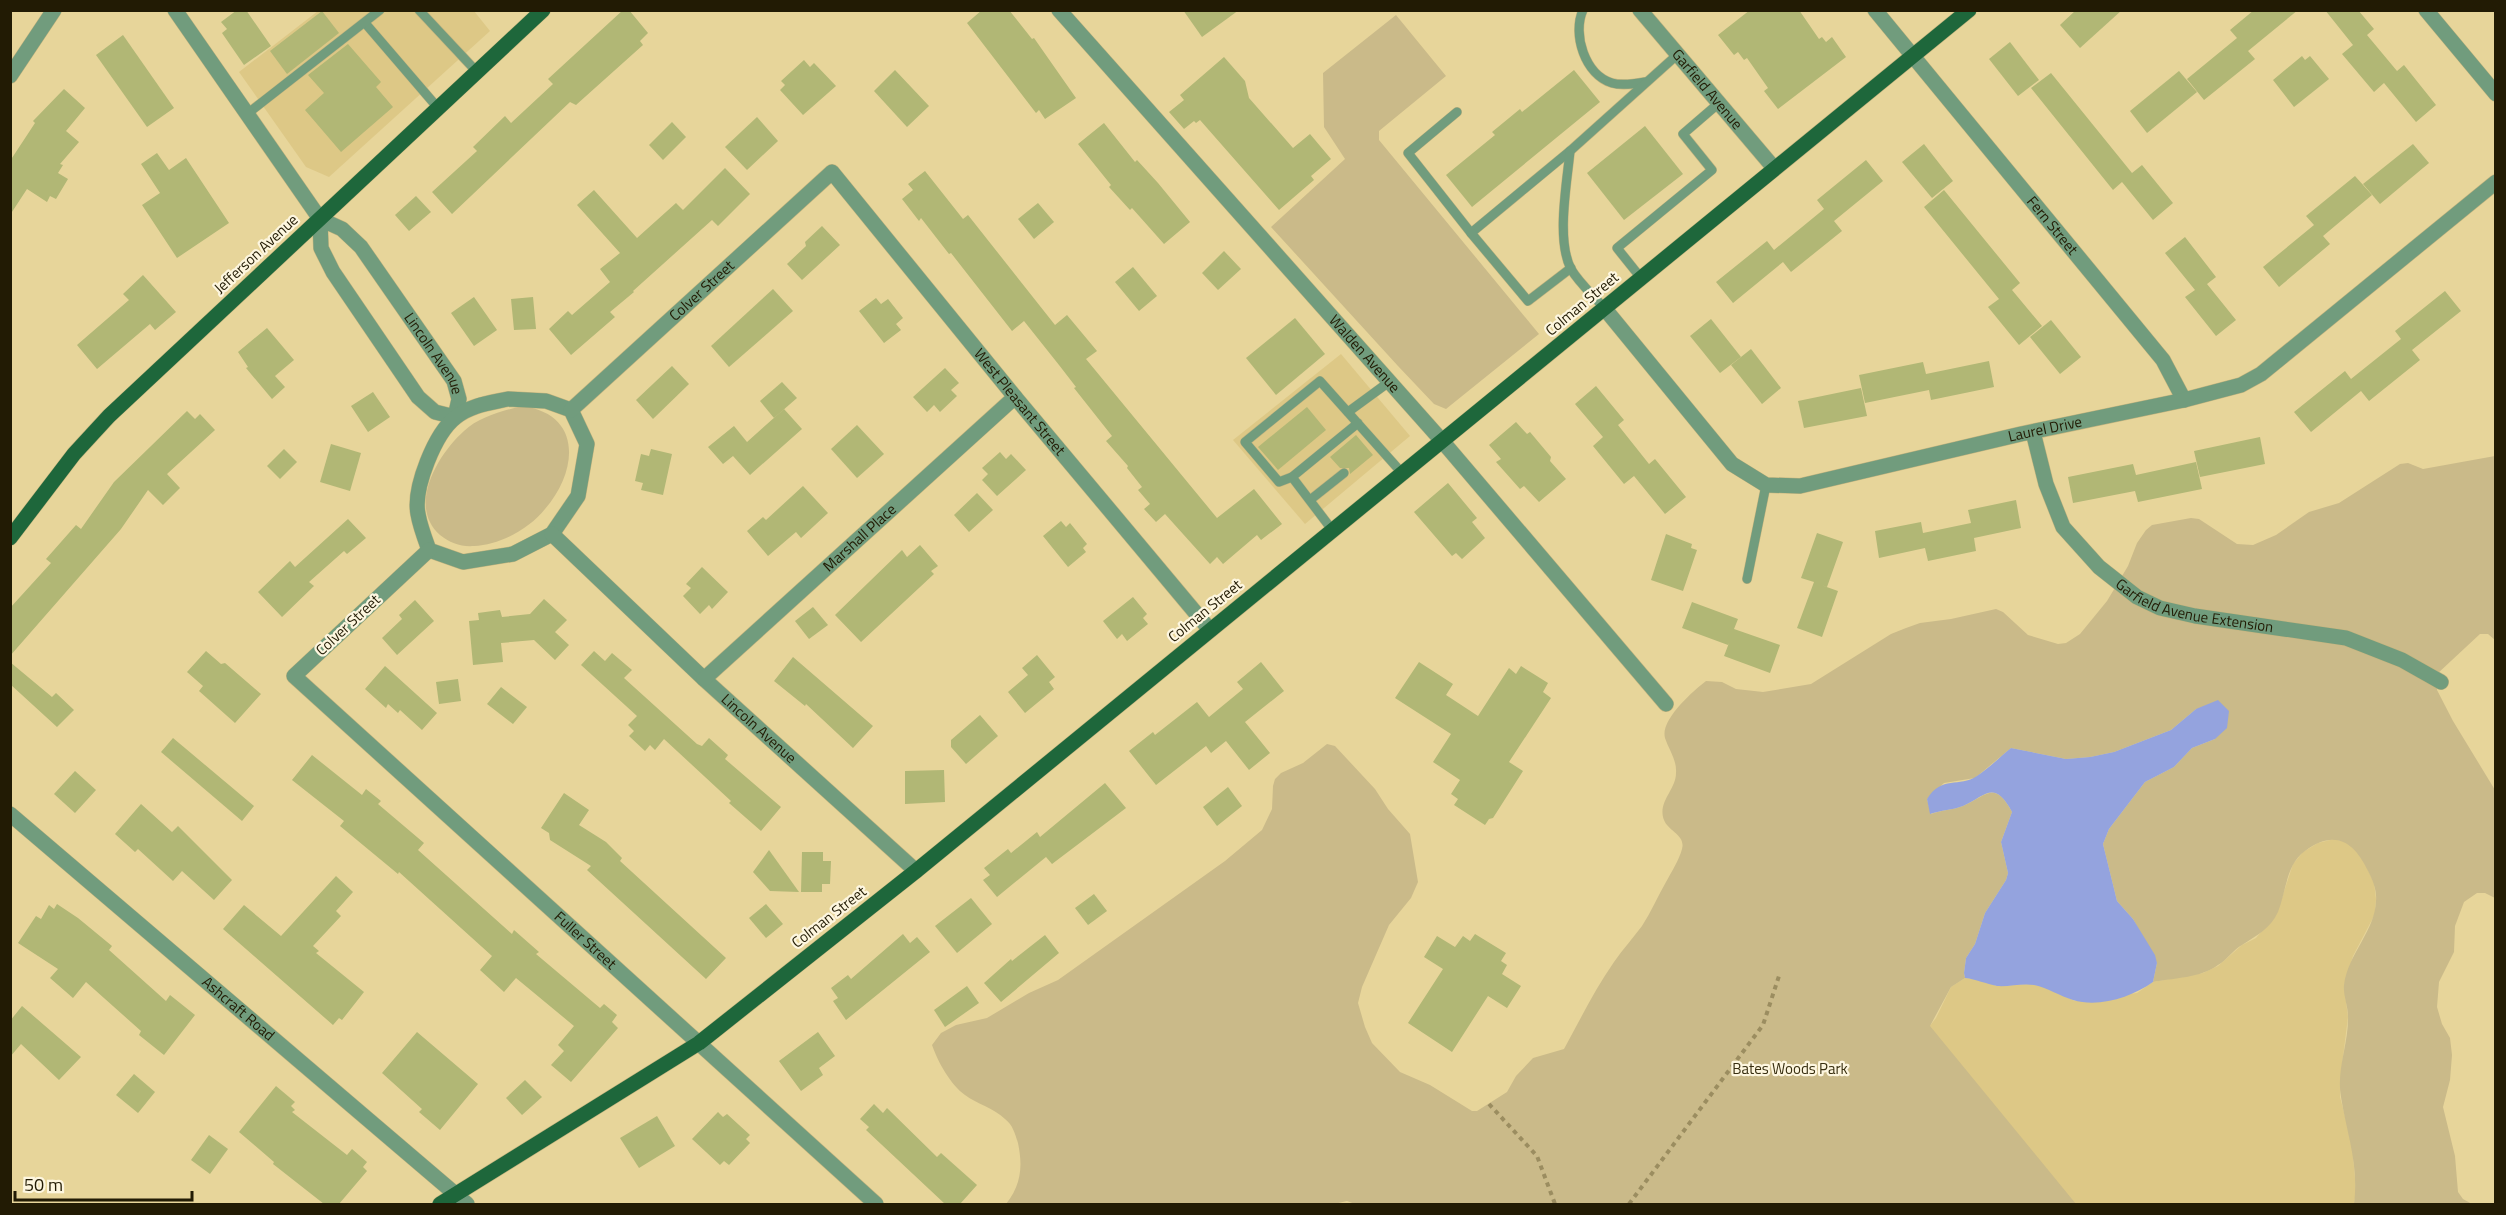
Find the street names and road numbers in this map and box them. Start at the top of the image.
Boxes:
street label: Garfield Avenue [1667,44,1749,134]
street label: Fern Street [2021,191,2084,260]
street label: Jefferson Avenue [208,209,303,299]
street label: Colver Street [664,254,740,326]
street label: Colman Street [1540,266,1624,341]
street label: Lincoln Avenue [399,307,469,397]
street label: Walden Avenue [1324,309,1406,398]
street label: West Pleasant Street [969,343,1072,461]
street label: Laurel Drive [2006,410,2084,448]
street label: Marshall Place [817,498,901,577]
street label: Garfield Avenue Extension [2111,572,2275,638]
street label: Colman Street [1163,573,1247,648]
street label: Colver Street [310,588,386,661]
street label: Lincoln Avenue [716,688,802,769]
street label: Colman Street [786,880,872,953]
street label: Fuller Street [549,905,623,975]
street label: Ashcraft Road [197,971,280,1046]

